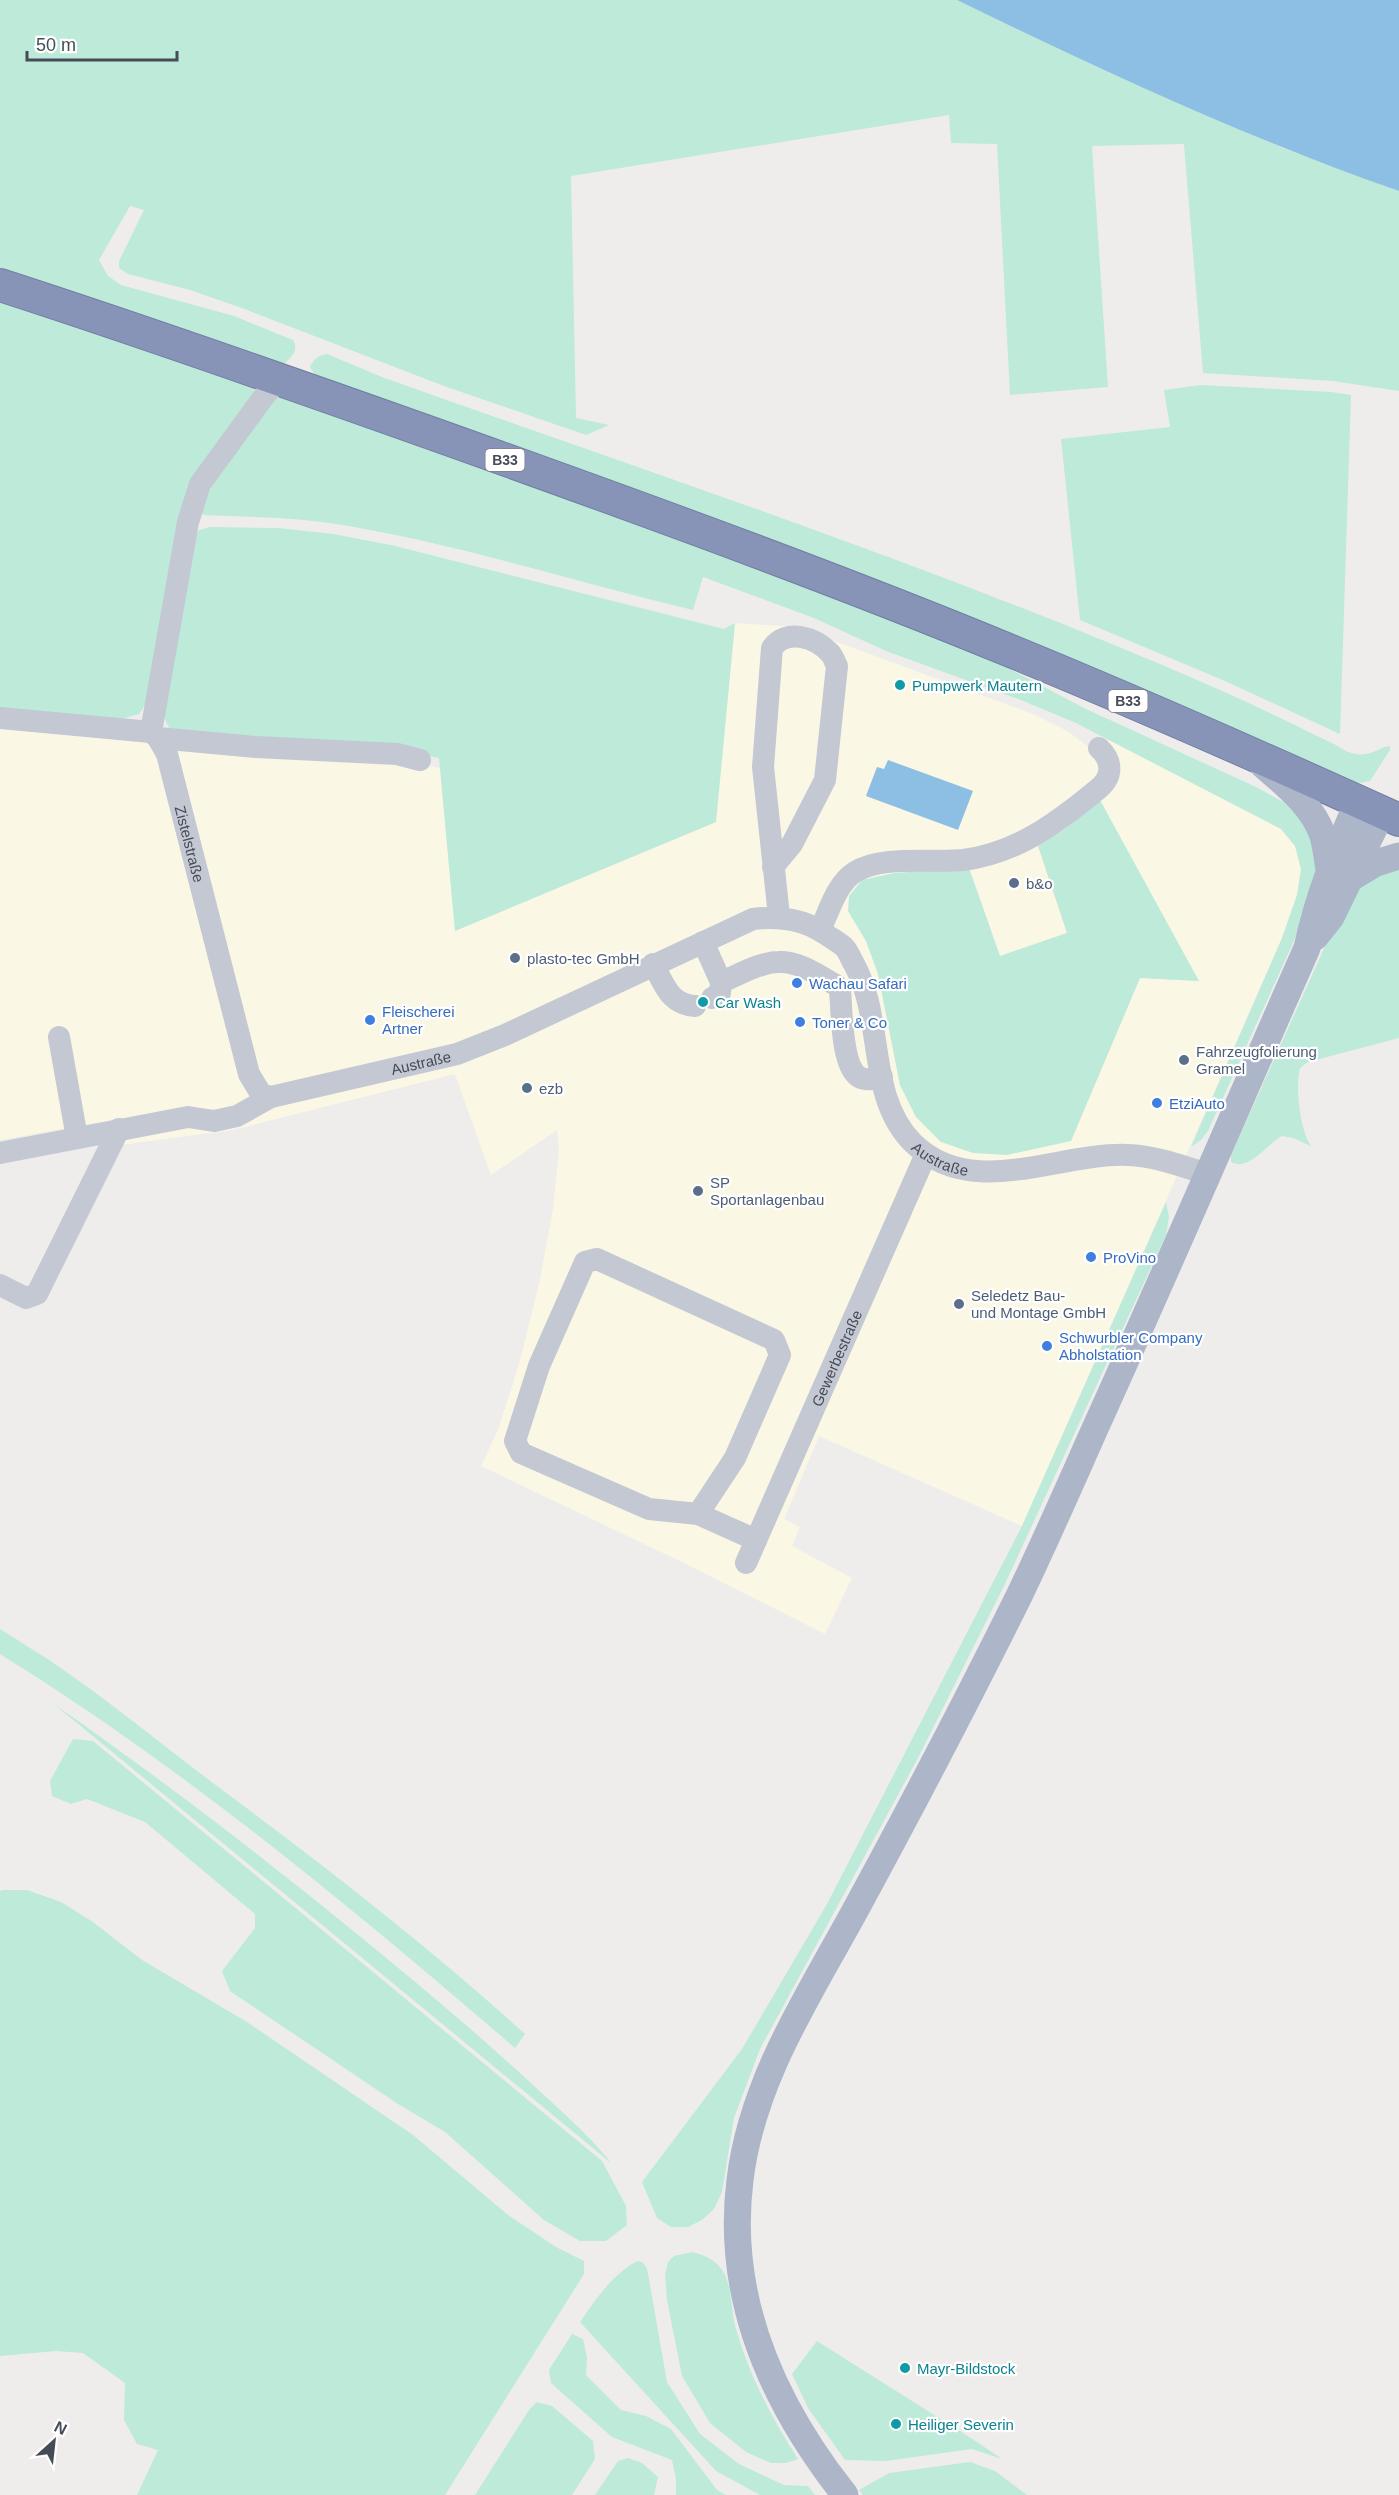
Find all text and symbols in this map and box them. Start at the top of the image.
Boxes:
scale bar [27,24,177,62]
text: 50 m [36,35,76,55]
road number: B33 [486,449,524,471]
place label: Pumpwerk Mautern [912,677,1042,694]
marker: Pumpwerk Mautern [893,678,907,692]
road number: B33 [1108,690,1148,712]
street label: Zistelstraße [172,804,208,884]
place label: b&o [1026,875,1053,892]
marker: b&o [1007,876,1021,890]
place label: plasto-tec GmbH [527,950,640,967]
marker: plasto-tec GmbH [508,951,522,965]
place label: Wachau Safari [809,975,907,992]
marker: Wachau Safari [790,976,804,990]
place label: Car Wash [715,994,781,1011]
marker: Car Wash [696,995,710,1009]
place label: Fleischerei Artner [382,1003,455,1037]
marker: Fleischerei Artner [363,1013,377,1027]
place label: Toner & Co [812,1014,887,1031]
marker: Toner & Co [793,1015,807,1029]
place label: Fahrzeugfolierung Gramel [1196,1043,1317,1077]
street label: Austraße [389,1047,452,1077]
marker: Fahrzeugfolierung Gramel [1177,1053,1191,1067]
place label: ezb [539,1080,563,1097]
marker: ezb [520,1081,534,1095]
place label: EtziAuto [1169,1095,1225,1112]
marker: EtziAuto [1150,1096,1164,1110]
street label: Austraße [909,1138,970,1179]
place label: SP Sportanlagenbau [710,1174,824,1208]
marker: SP Sportanlagenbau [691,1184,705,1198]
place label: ProVino [1103,1249,1156,1266]
marker: ProVino [1084,1250,1098,1264]
place label: Seledetz Bau- und Montage GmbH [971,1287,1106,1321]
marker: Seledetz Bau- und Montage GmbH [952,1297,966,1311]
street label: Gewerbestraße [808,1307,865,1409]
place label: Schwurbler Company Abholstation [1059,1329,1203,1363]
marker: Schwurbler Company Abholstation [1040,1339,1054,1353]
place label: Mayr-Bildstock [917,2360,1016,2377]
marker: Mayr-Bildstock [898,2361,912,2375]
north arrow [24,2411,84,2471]
place label: Heiliger Severin [908,2416,1014,2433]
marker: Heiliger Severin [889,2417,903,2431]
text: N [52,2418,70,2438]

